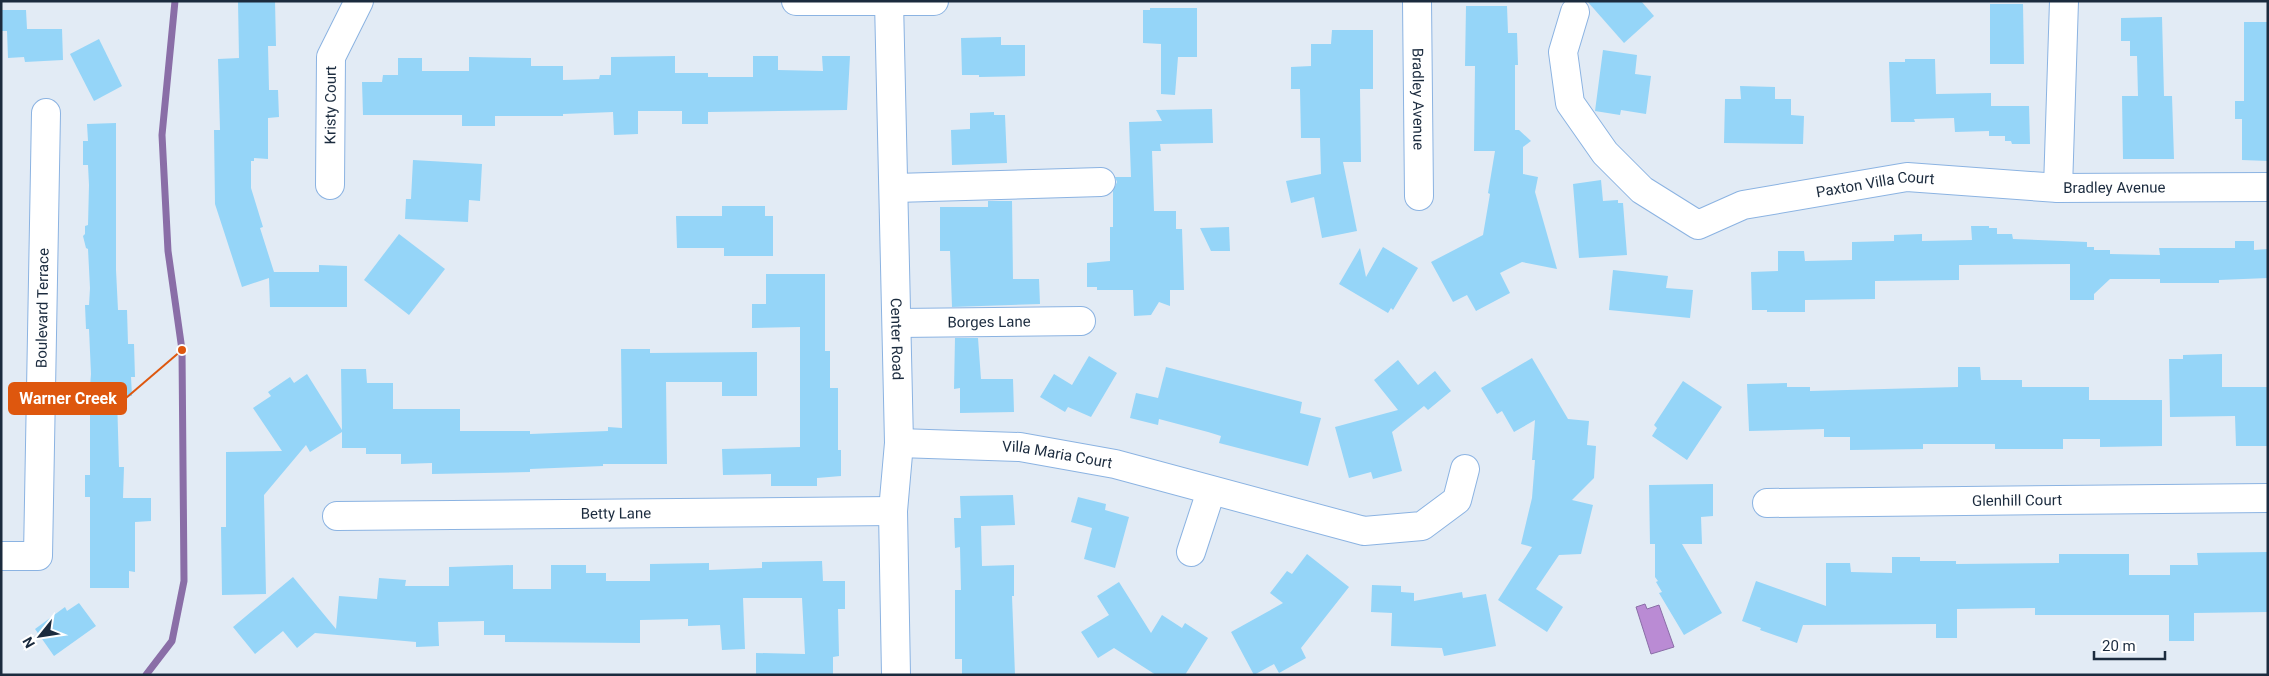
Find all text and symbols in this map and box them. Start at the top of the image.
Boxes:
street label: Bradley Avenue [1408,48,1428,150]
street label: Kristy Court [321,66,340,144]
street label: Paxton Villa Court [1815,168,1935,201]
street label: Bradley Avenue [2063,178,2166,197]
street label: Boulevard Terrace [32,248,53,368]
street label: Center Road [887,298,907,380]
street label: Borges Lane [947,313,1031,331]
callout: Warner Creek [9,383,126,414]
text: Warner Creek [19,389,117,408]
street label: Villa Maria Court [1002,437,1114,472]
street label: Glenhill Court [1972,491,2062,510]
street label: Betty Lane [581,504,651,523]
north arrow [15,611,65,661]
scale bar [2094,628,2165,660]
text: N [19,634,38,651]
text: 20 m [2102,637,2136,655]

